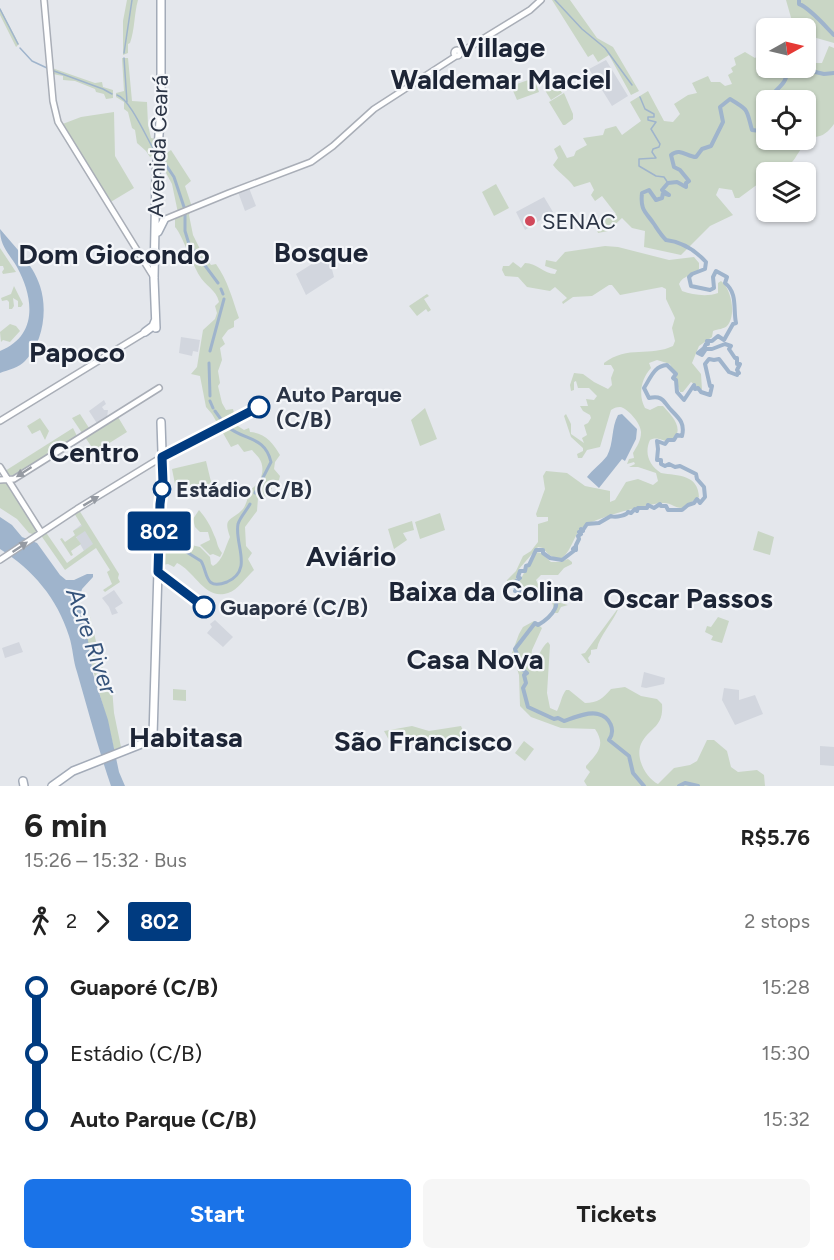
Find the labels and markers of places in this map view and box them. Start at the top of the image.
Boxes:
place label: SENAC [542,208,616,235]
marker: SENAC [523,214,537,228]
place label: Auto Parque (C/B) [276,381,402,433]
marker: Auto Parque (C/B) [248,396,270,418]
place label: Estádio (C/B) [176,476,312,503]
marker: Estádio (C/B) [153,480,171,498]
place label: Guaporé (C/B) [220,594,368,621]
marker: Guaporé (C/B) [193,596,215,618]

